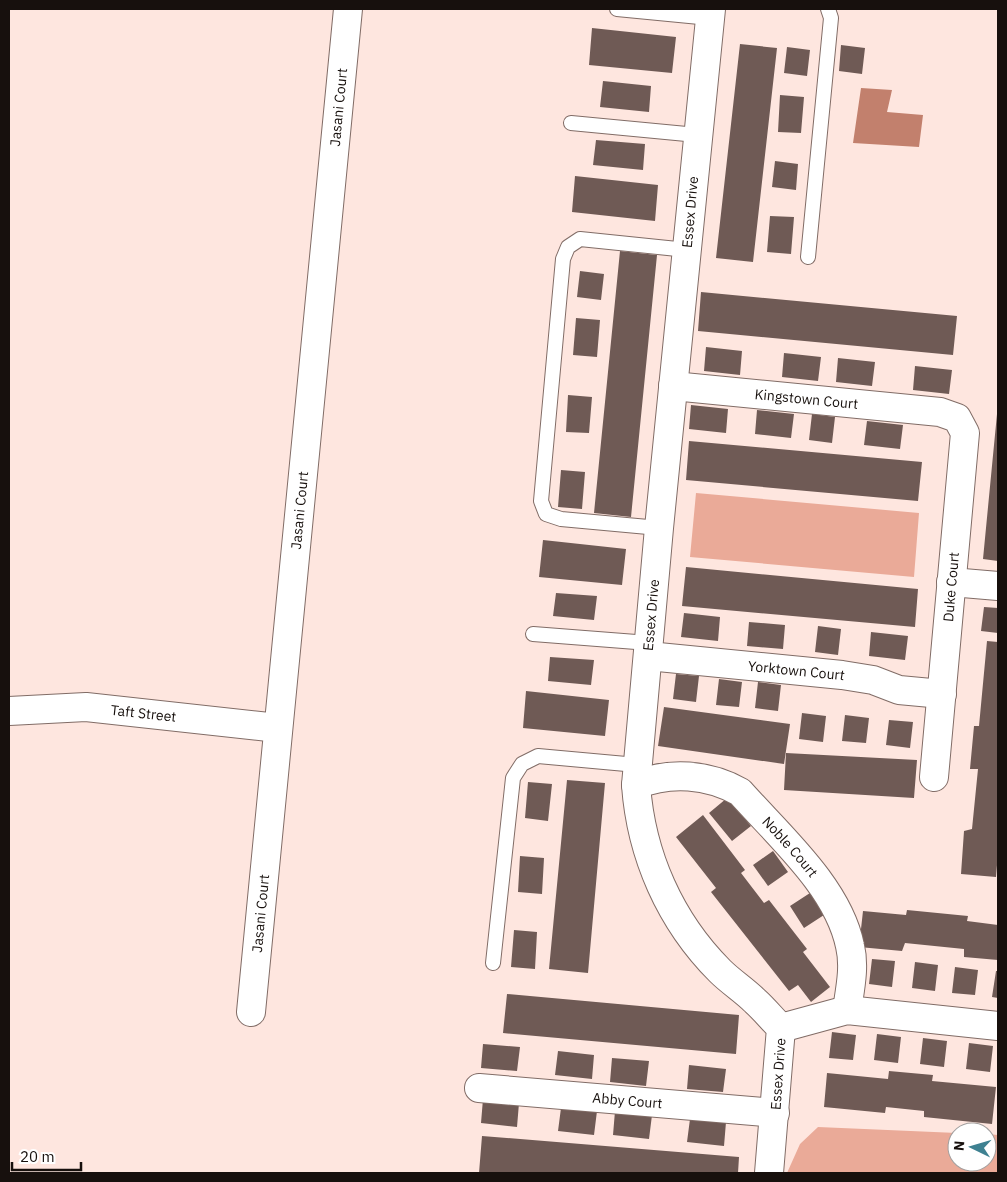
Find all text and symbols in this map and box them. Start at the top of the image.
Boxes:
street label: Jasani Court [326,67,351,147]
street label: Essex Drive [678,175,702,249]
street label: Kingstown Court [754,385,859,413]
street label: Jasani Court [287,470,312,550]
street label: Duke Court [939,551,963,623]
street label: Essex Drive [639,578,663,652]
street label: Yorktown Court [747,657,846,684]
street label: Taft Street [110,701,177,726]
street label: Noble Court [758,813,822,881]
street label: Jasani Court [248,874,273,953]
street label: Essex Drive [767,1037,790,1111]
street label: Abby Court [592,1089,663,1112]
north arrow [947,1122,997,1172]
scale bar [12,1140,81,1172]
text: N [950,1140,968,1152]
text: 20 m [20,1147,55,1166]

